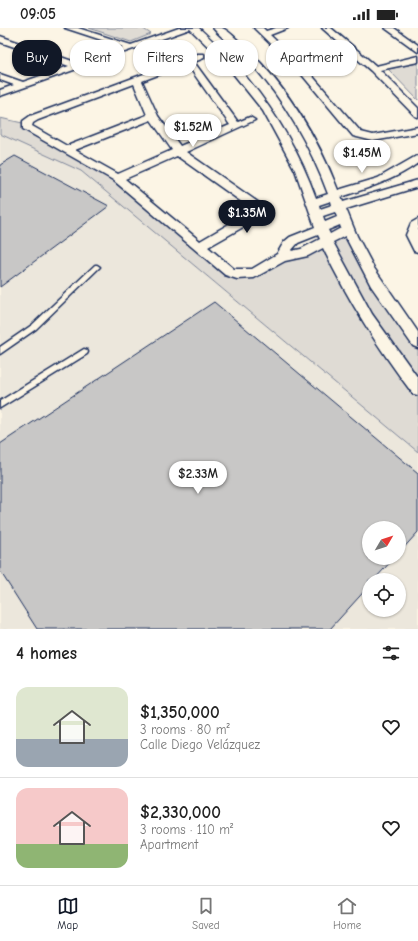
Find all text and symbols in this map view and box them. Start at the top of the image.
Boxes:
text: 09:05 [20,5,56,23]
chip: Buy [12,40,62,76]
chip: Rent [70,40,125,76]
chip: Filters [133,40,197,76]
chip: New [205,40,258,76]
chip: Apartment [266,40,357,76]
pin: $1.52M [160,114,226,148]
text: $1.52M [173,119,213,134]
pin: $1.45M [329,140,395,174]
text: $1.45M [343,145,381,160]
pin: $1.35M [214,200,280,234]
text: $1.35M [227,205,267,220]
pin: $2.33M [165,461,231,495]
text: $2.33M [178,466,218,481]
north arrow [362,521,406,565]
map controls [362,521,406,617]
button: locate [362,573,406,617]
icon: filters [380,642,402,664]
text: 4 homes [16,644,77,663]
icon: home [48,703,96,751]
text: $1,350,000 [140,703,220,722]
icon: heart [380,716,402,738]
text: 3 rooms · 80 m² [140,722,230,737]
text: Calle Diego Velázquez [140,737,260,752]
text: $2,330,000 [140,803,221,822]
icon: home [48,804,96,852]
icon: heart [380,817,402,839]
text: 3 rooms · 110 m² [140,822,233,837]
text: Apartment [140,837,198,852]
tab: Map [57,895,79,932]
tab: Saved [192,895,220,932]
tab: Home [333,895,361,932]

